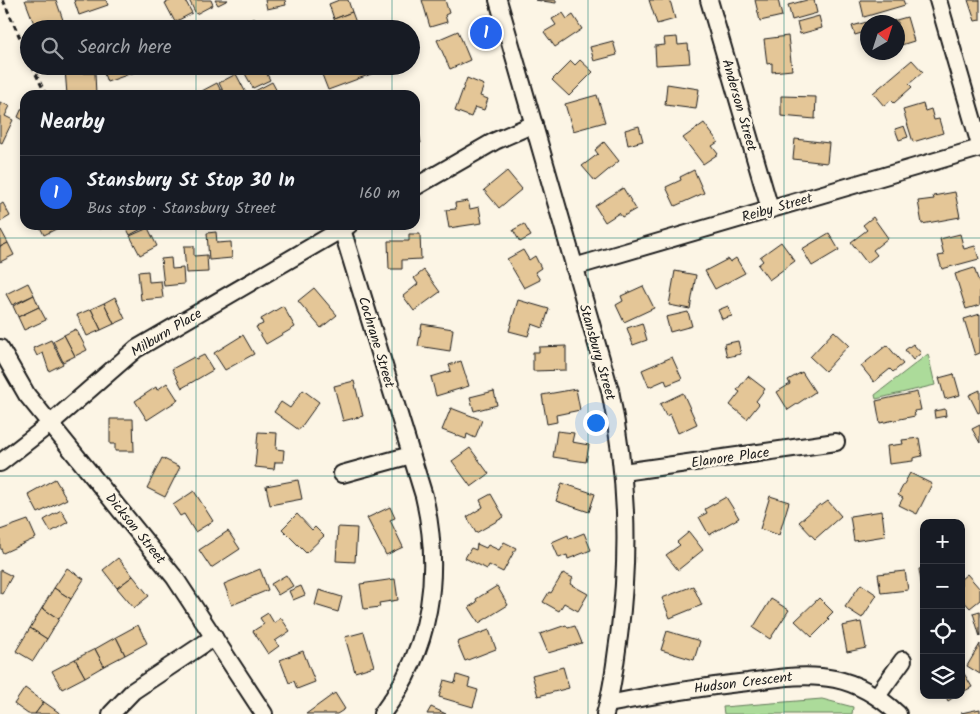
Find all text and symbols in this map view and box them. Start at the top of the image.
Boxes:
pin: 1 [470,14,502,52]
north arrow [860,15,905,60]
search box [20,20,420,75]
text: Search here [78,33,172,63]
icon: search [38,34,66,62]
street label: Anderson Street [715,57,763,154]
text: Nearby [40,106,105,139]
text: Stansbury St Stop 30 In [87,166,295,196]
text: 1 [54,181,58,206]
text: 160 m [359,181,400,206]
street label: Reiby Street [739,187,816,229]
text: Bus stop · Stansbury Street [87,196,276,221]
street label: Cochrane Street [352,294,401,391]
street label: Stansbury Street [573,302,621,404]
street label: Milburn Place [127,303,207,363]
your location [583,410,609,436]
street label: Elanore Place [690,442,771,474]
street label: Dickson Street [100,488,171,569]
map controls [920,519,965,699]
button: + [920,519,965,564]
button: − [920,564,965,609]
button: locate [920,609,965,654]
button: layers [920,654,965,699]
street label: Hudson Crescent [693,666,794,700]

